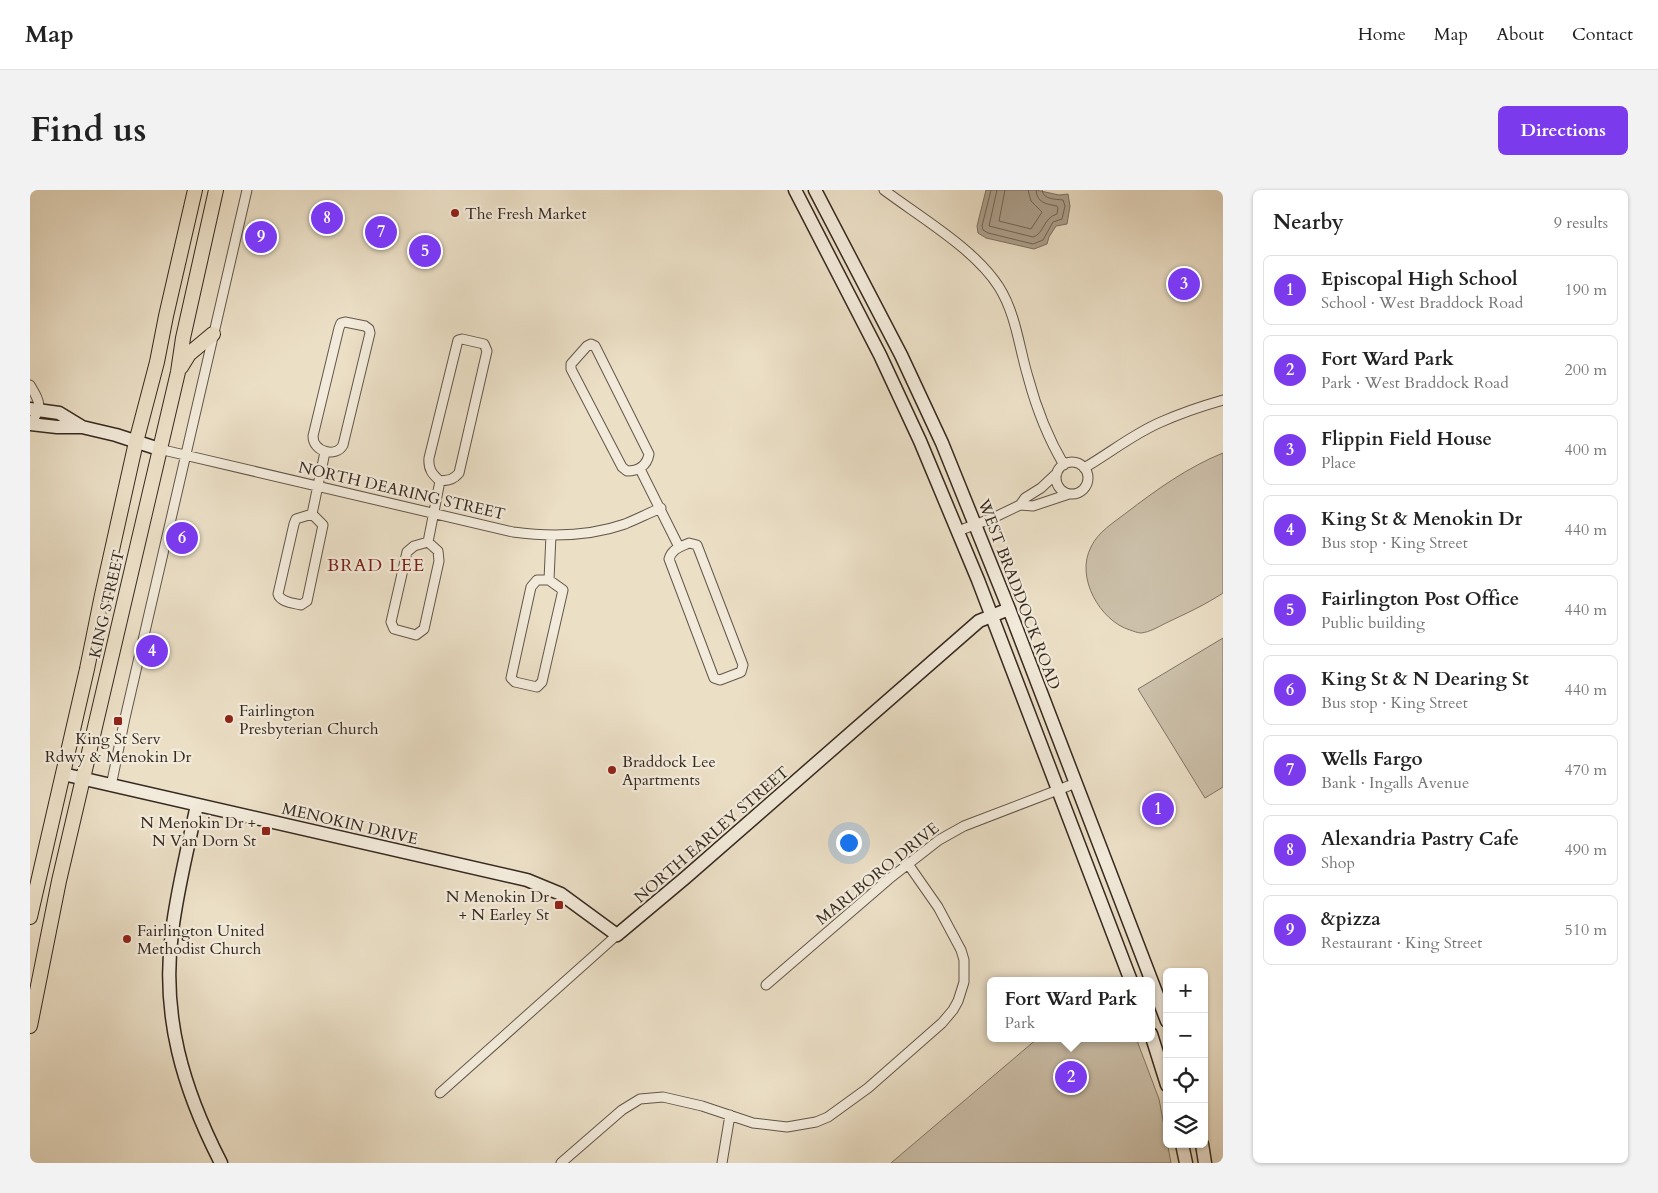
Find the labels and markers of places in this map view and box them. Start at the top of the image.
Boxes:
pin: 8 [311,199,343,237]
place label: The Fresh Market [465,203,586,225]
marker: The Fresh Market [449,207,461,219]
pin: 7 [365,213,397,251]
pin: 9 [245,218,277,256]
pin: 5 [409,232,441,270]
pin: 3 [1168,265,1200,303]
pin: 6 [166,519,198,557]
pin: 4 [136,632,168,670]
place label: Fairlington Presbyterian Church [239,700,379,740]
marker: Fairlington Presbyterian Church [223,713,235,725]
marker: King St Serv Rdwy & Menokin Dr [112,715,124,727]
place label: King St Serv Rdwy & Menokin Dr [45,728,192,768]
place label: Braddock Lee Apartments [622,751,716,791]
marker: Braddock Lee Apartments [606,764,618,776]
pin: 1 [1142,790,1174,828]
place label: N Menokin Dr + N Van Dorn St [140,812,256,852]
marker: N Menokin Dr + N Van Dorn St [260,825,272,837]
place label: N Menokin Dr + N Earley St [446,886,549,926]
marker: N Menokin Dr + N Earley St [553,899,565,911]
place label: Fairlington United Methodist Church [137,920,265,960]
marker: Fairlington United Methodist Church [121,933,133,945]
pin: 2 [1055,1058,1087,1096]

